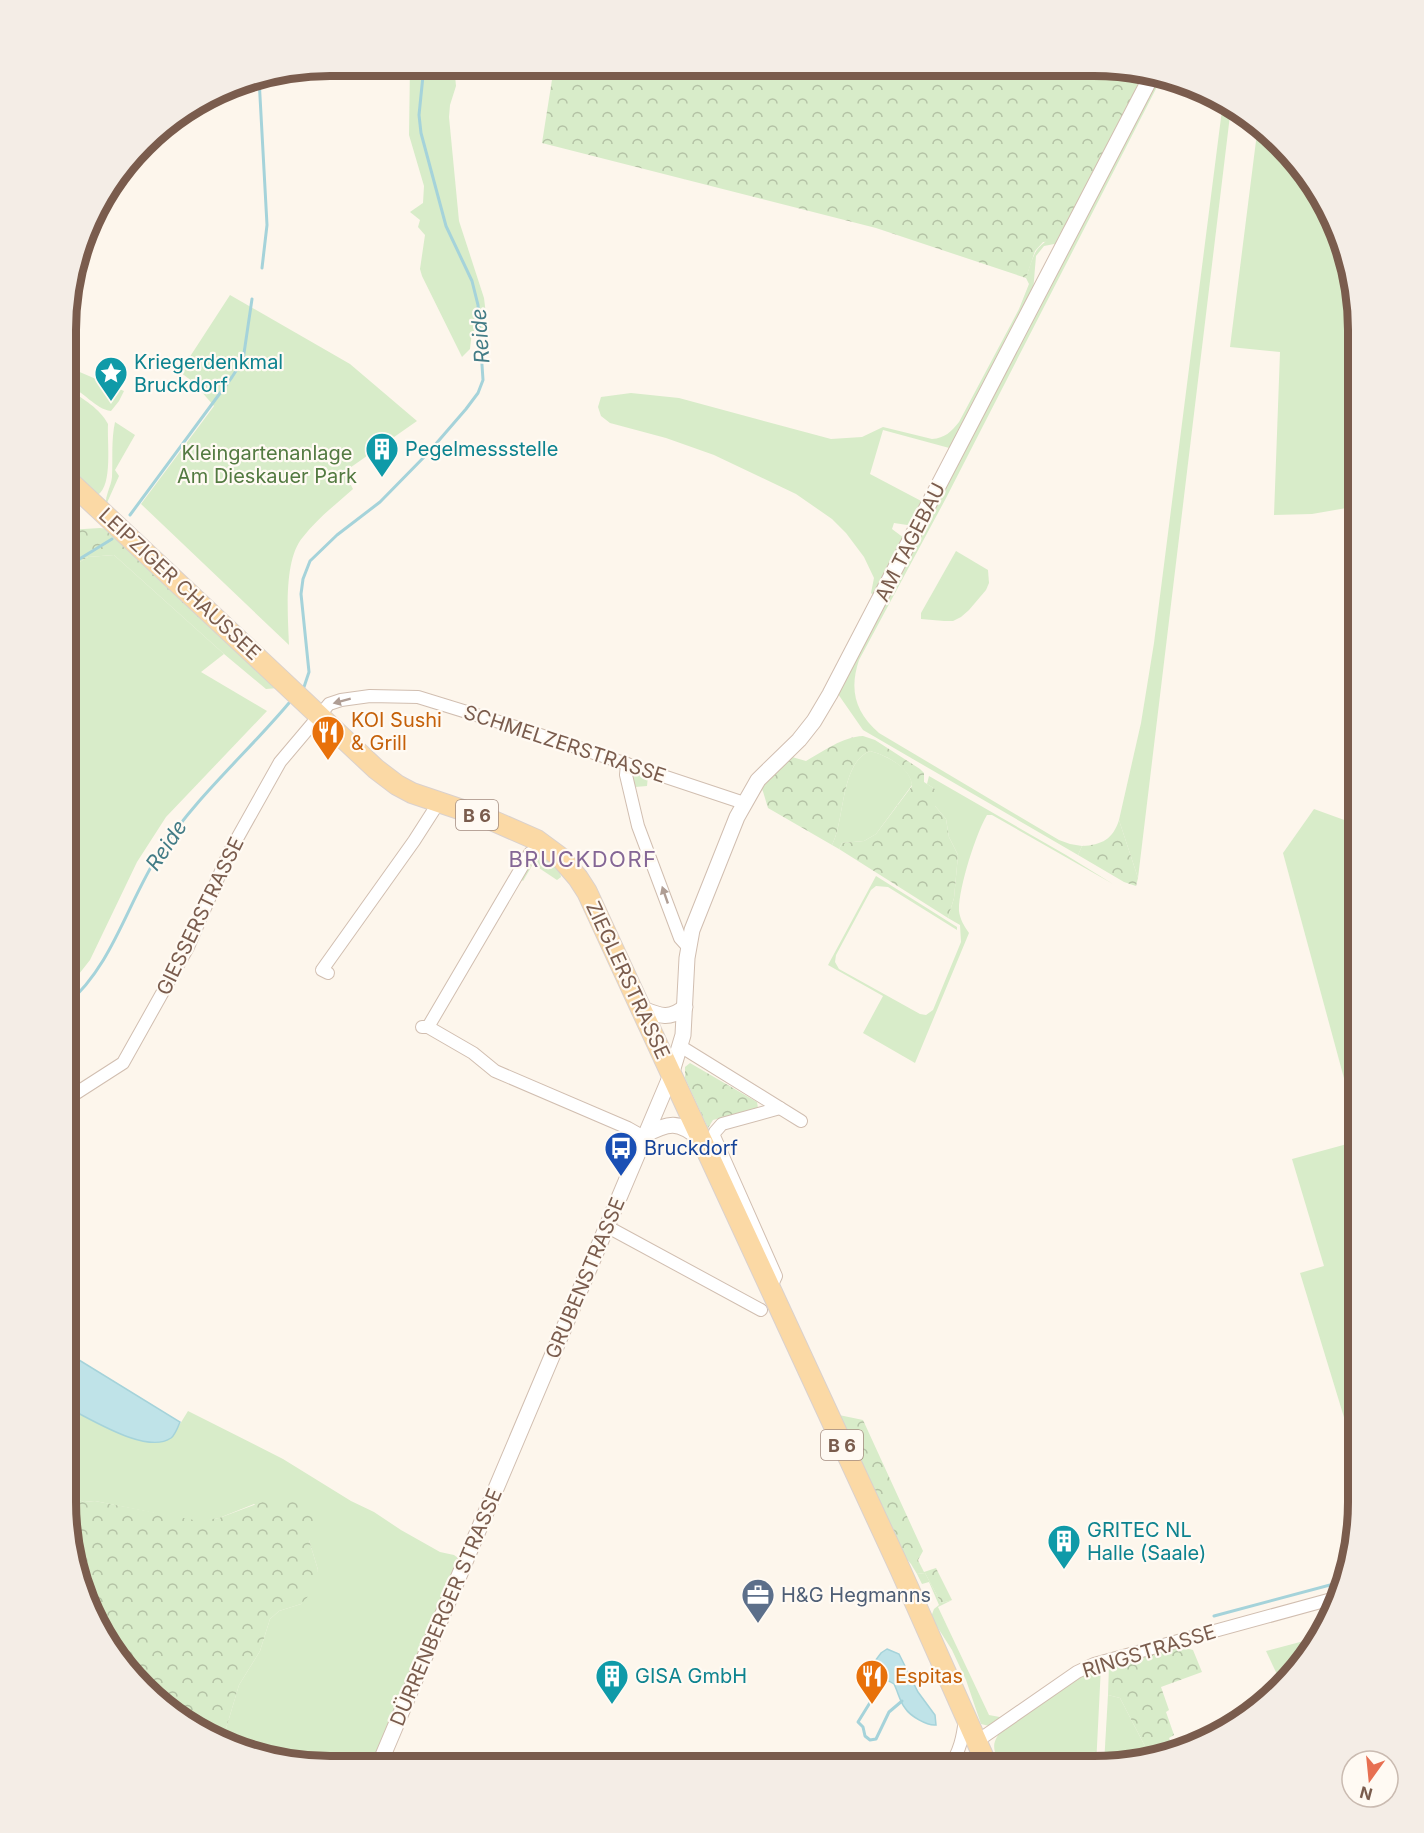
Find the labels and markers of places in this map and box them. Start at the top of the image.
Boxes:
place label: Kriegerdenkmal Bruckdorf [134,350,283,397]
place icon: Kriegerdenkmal Bruckdorf [93,355,129,402]
building icon: Pegelmessstelle [364,431,400,478]
place label: Pegelmessstelle [405,437,558,461]
place label: KOI Sushi & Grill [351,708,442,755]
restaurant icon: KOI Sushi & Grill [310,714,346,761]
bus stop icon: Bruckdorf [603,1130,639,1177]
place label: Bruckdorf [644,1136,738,1160]
place label: GRITEC NL Halle (Saale) [1087,1518,1206,1565]
building icon: GRITEC NL Halle (Saale) [1046,1523,1082,1570]
office icon: H&G Hegmanns [740,1577,776,1624]
place label: H&G Hegmanns [781,1583,931,1607]
building icon: GISA GmbH [594,1658,630,1705]
restaurant icon: Espitas [854,1658,890,1705]
place label: GISA GmbH [635,1664,747,1688]
place label: Espitas [895,1664,963,1688]

